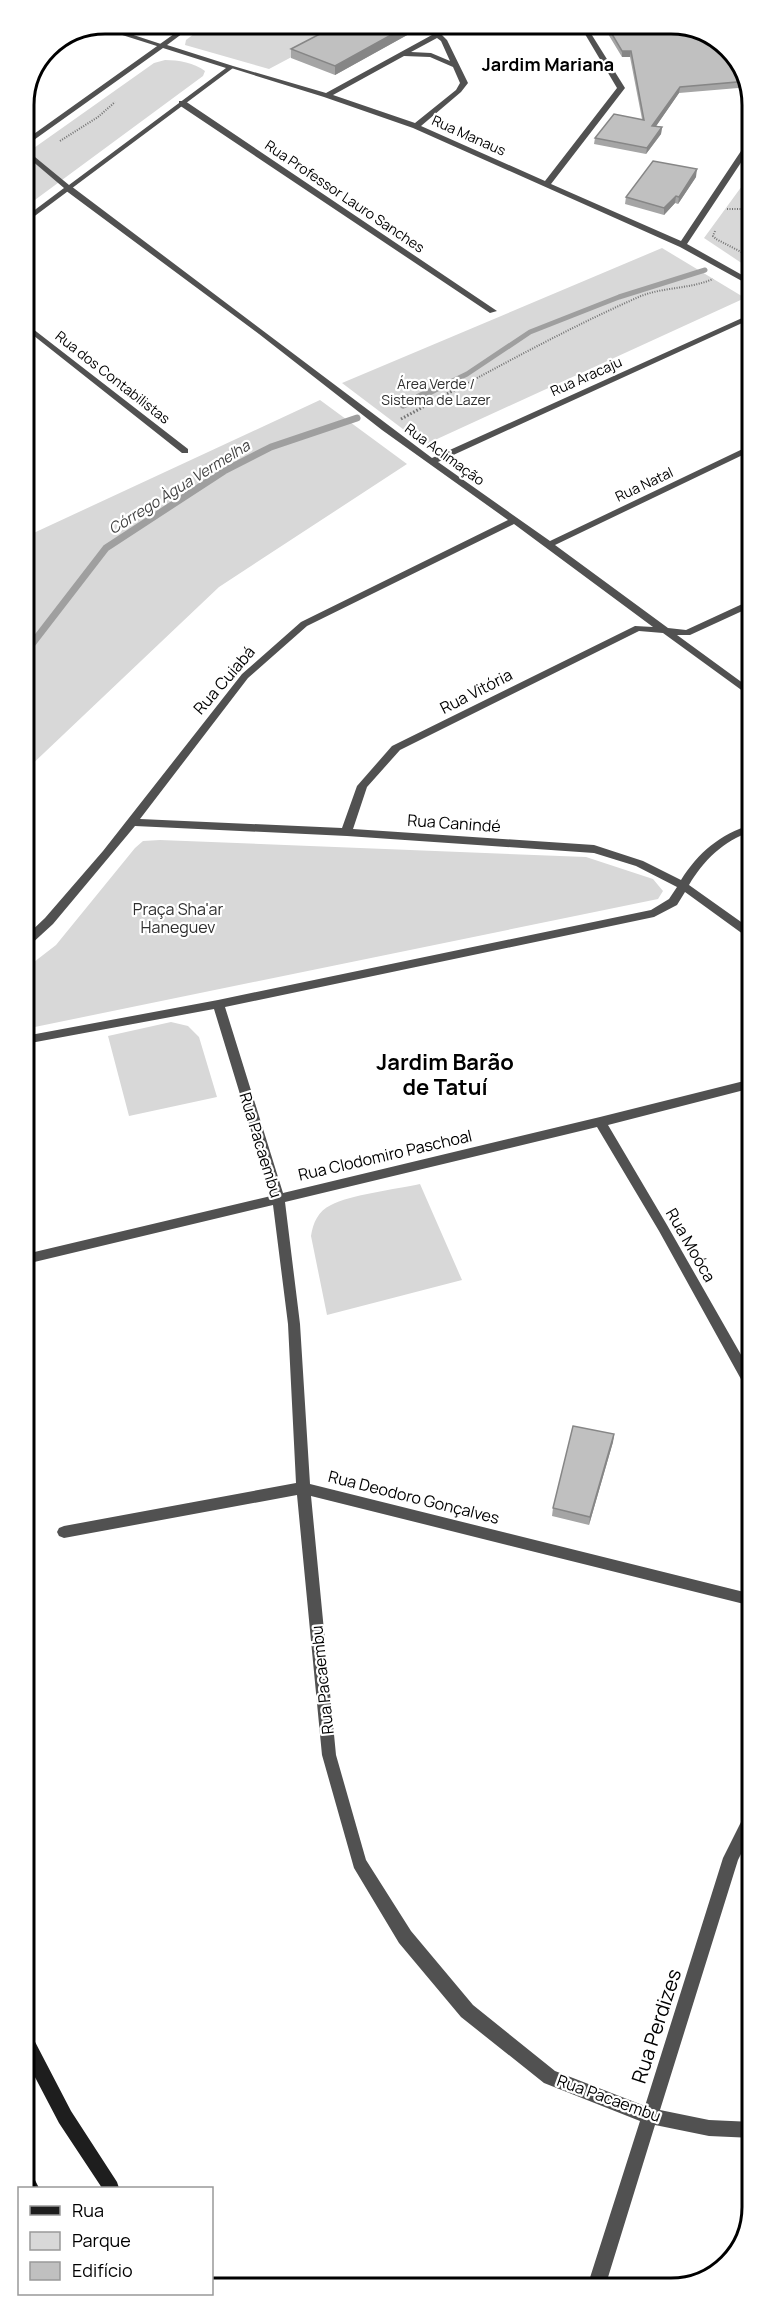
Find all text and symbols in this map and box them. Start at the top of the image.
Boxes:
district label: Jardim Mariana [482,52,614,76]
street label: Rua Manaus [429,110,509,160]
street label: Rua Professor Lauro Sanches [262,135,428,257]
street label: Rua dos Contabilistas [52,326,174,428]
street label: Rua Aracaju [547,352,625,400]
park label: Área Verde / Sistema de Lazer [381,374,491,409]
street label: Rua Aclimação [401,419,489,489]
water label: Córrego Àgua Vermelha [104,435,254,539]
street label: Rua Natal [612,462,676,506]
street label: Rua Cuiabá [188,641,260,719]
street label: Rua Vitória [436,663,516,719]
street label: Rua Canindé [407,809,501,837]
park label: Praça Sha'ar Haneguev [133,898,223,938]
district label: Jardim Barão de Tatuí [376,1047,514,1102]
street label: Rua Pacaembu [235,1090,287,1200]
street label: Rua Clodomiro Paschoal [296,1124,474,1186]
street label: Rua Moóca [661,1204,721,1286]
street label: Rua Deodoro Gonçalves [326,1465,502,1529]
street label: Rua Pacaembu [305,1625,339,1735]
street label: Rua Perdizes [625,1965,687,2087]
street label: Rua Pacaembu [554,2069,664,2127]
legend [18,2187,213,2295]
text: Rua [72,2198,104,2222]
text: Parque [72,2228,131,2252]
text: Edifício [72,2258,133,2282]

